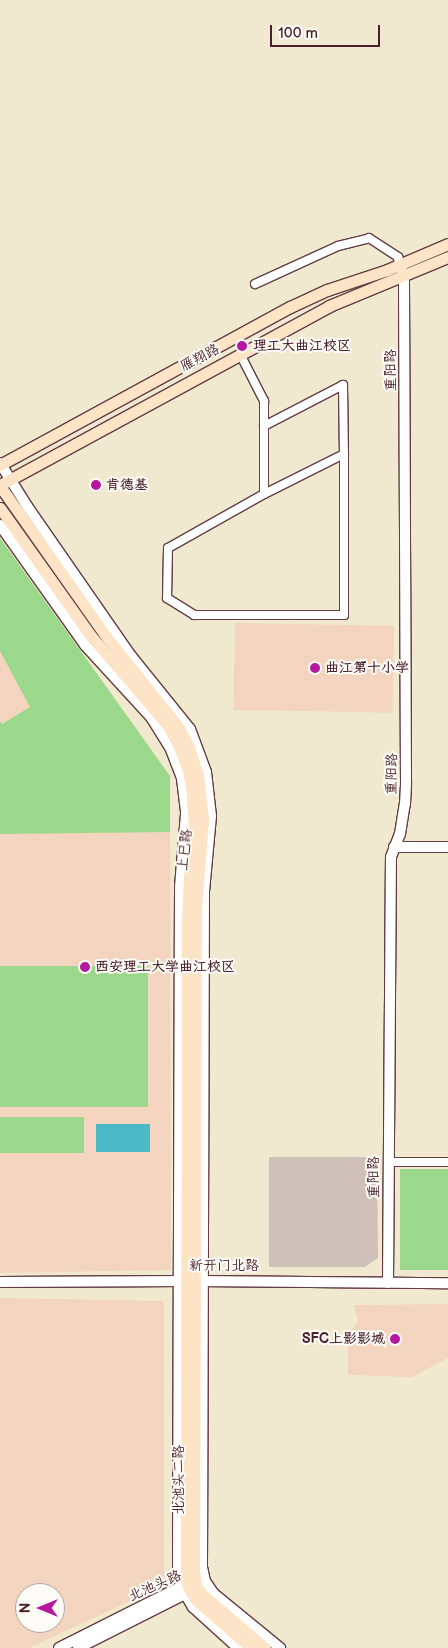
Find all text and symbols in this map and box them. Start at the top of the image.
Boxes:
scale bar [273,15,383,47]
text: 100 m [278,24,318,43]
place label: 理工大曲江校区 [253,338,351,354]
marker: 理工大曲江校区 [235,339,249,353]
street label: 雁翔路 [178,341,222,375]
street label: 重阳路 [383,349,399,391]
place label: 肯德基 [106,477,148,493]
marker: 肯德基 [90,479,102,491]
place label: 曲江第十小学 [325,660,409,676]
marker: 曲江第十小学 [309,662,321,674]
street label: 重阳路 [383,753,401,795]
street label: 上巳路 [174,828,196,872]
place label: 西安理工大学曲江校区 [95,959,235,975]
marker: 西安理工大学曲江校区 [79,961,91,973]
street label: 重阳路 [366,1156,382,1198]
street label: 新开门北路 [189,1258,259,1274]
place label: SFC上影影城 [302,1331,385,1347]
marker: SFC上影影城 [389,1333,401,1345]
street label: 北池头二路 [171,1445,187,1515]
street label: 北池头路 [126,1567,184,1605]
north arrow [15,1583,65,1633]
text: N [17,1603,34,1613]

